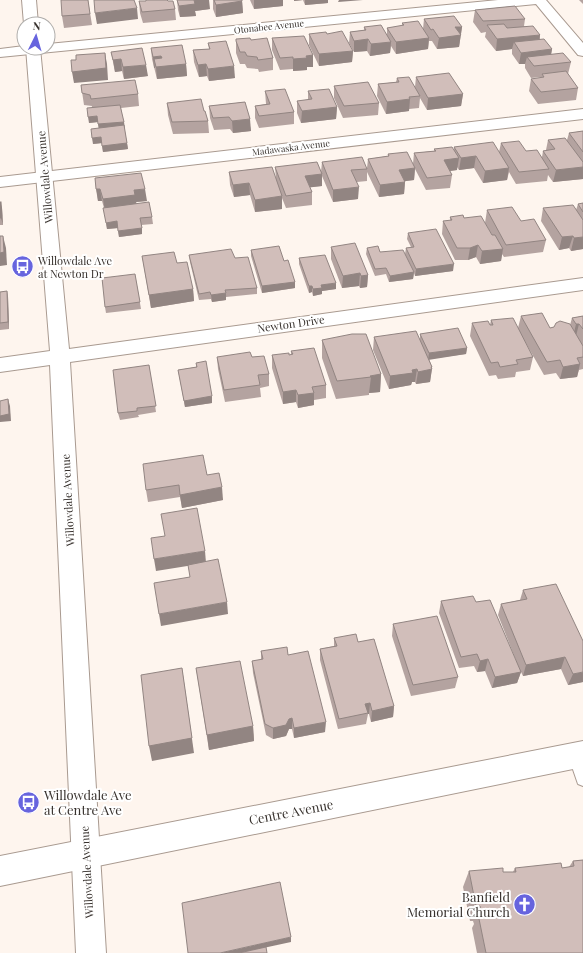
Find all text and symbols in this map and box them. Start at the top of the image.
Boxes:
north arrow [16,16,56,56]
street label: Otonabee Avenue [233,16,305,36]
text: N [32,18,42,33]
street label: Willowdale Avenue [33,130,56,225]
street label: Madawaska Avenue [251,136,331,158]
place label: Willowdale Ave at Newton Dr [37,253,112,281]
bus stop icon: Willowdale Ave at Newton Dr [9,254,35,280]
street label: Newton Drive [256,311,326,336]
street label: Willowdale Avenue [58,453,77,548]
place label: Willowdale Ave at Centre Ave [43,786,132,818]
bus stop icon: Willowdale Ave at Centre Ave [15,789,41,815]
street label: Centre Avenue [247,795,335,828]
street label: Willowdale Avenue [77,825,96,920]
place label: Banfield Memorial Church [407,888,510,920]
church icon: Banfield Memorial Church [512,891,538,917]

